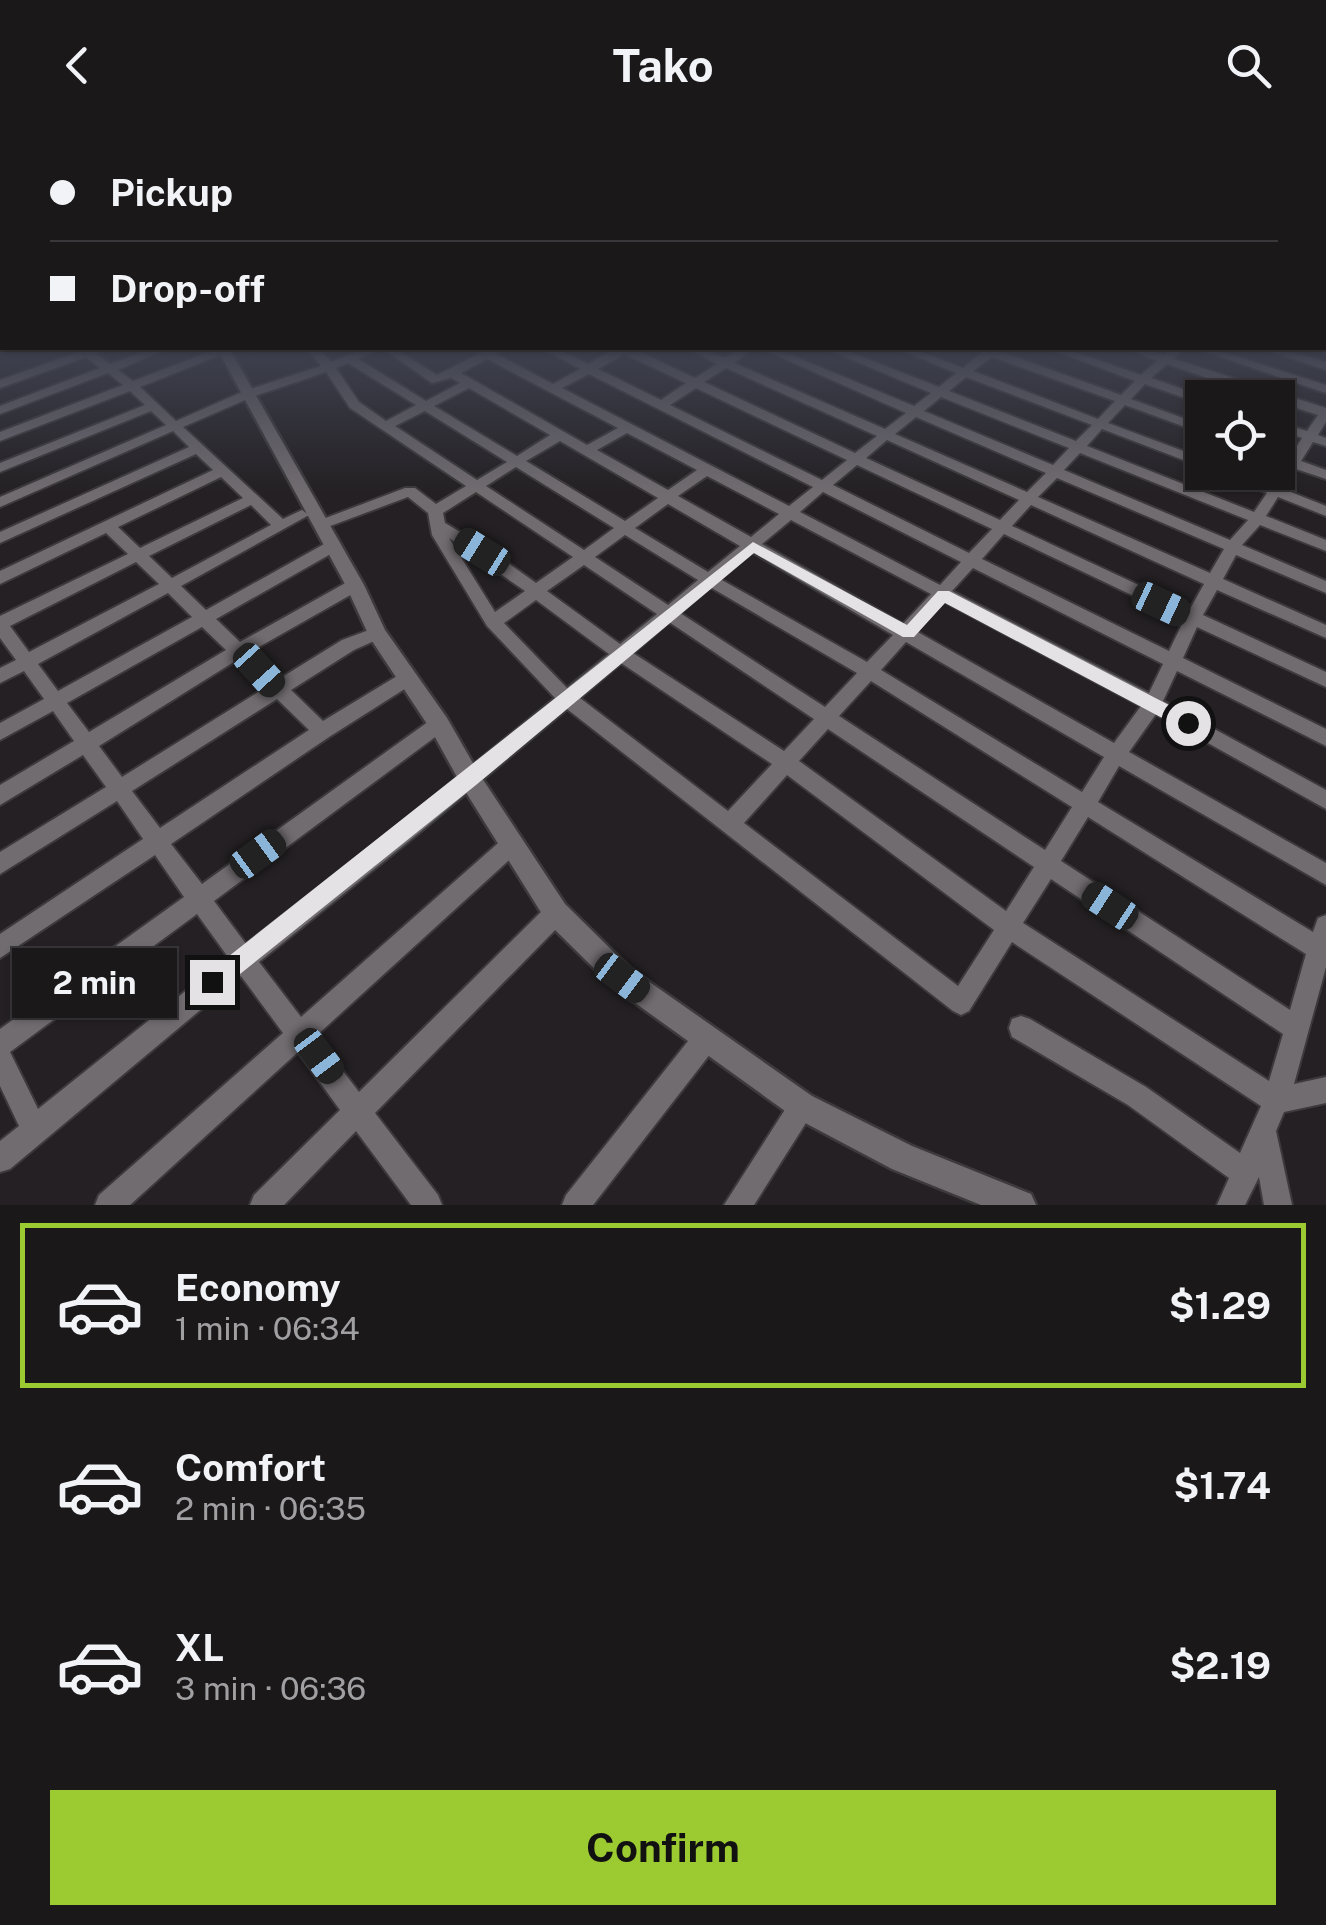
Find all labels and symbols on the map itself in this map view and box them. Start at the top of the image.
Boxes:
car [449,523,515,581]
car [1127,578,1195,630]
car [228,638,290,702]
route start [1166,701,1211,746]
car [225,824,291,884]
car [1077,877,1143,935]
callout: 2 min [12,947,177,1017]
car [589,948,655,1008]
route end [190,960,235,1005]
car [289,1023,349,1089]

